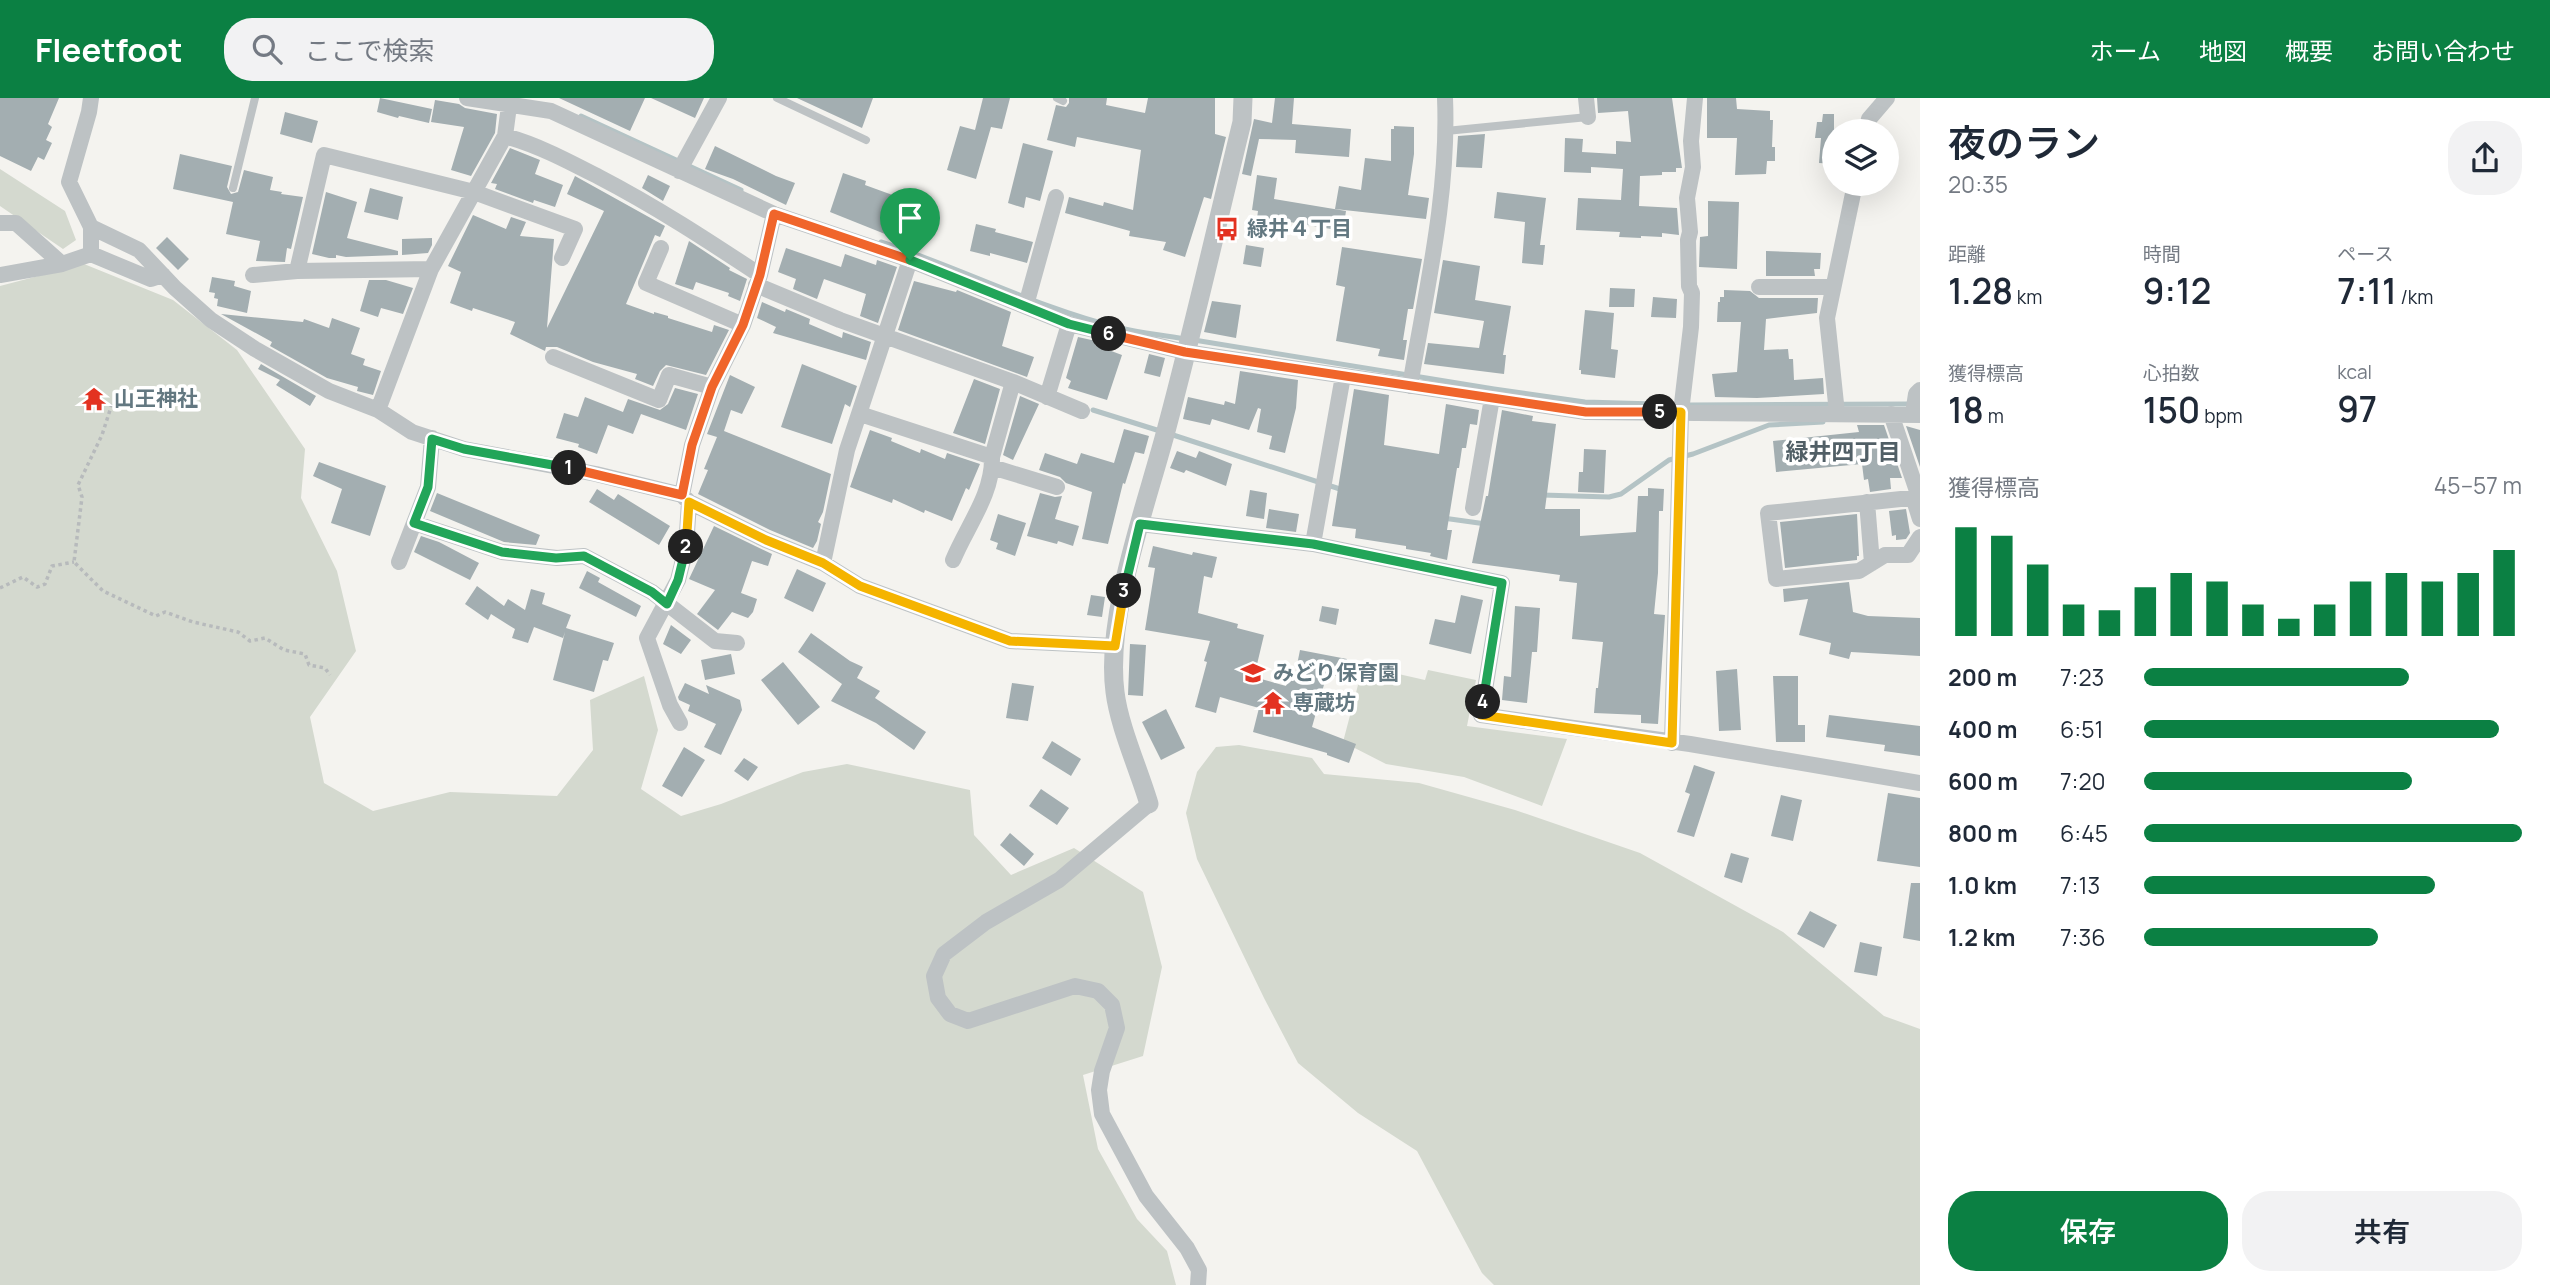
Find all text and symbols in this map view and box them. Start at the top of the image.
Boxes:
search box [224,18,714,81]
text: Fleetfoot [35,27,182,72]
icon: search [248,30,286,68]
text: ここで検索 [304,32,434,68]
text: ホーム [2090,34,2161,67]
text: 地図 [2199,34,2247,67]
text: 概要 [2285,34,2333,67]
text: お問い合わせ [2371,34,2515,67]
text: 夜のラン [1948,116,2100,168]
map controls [1822,119,1899,196]
button: layers [1822,119,1899,196]
button: share [2448,121,2522,195]
text: 20:35 [1948,168,2008,200]
pin [880,188,940,260]
icon: arrive [891,199,929,237]
place label: 緑井４丁目 [1247,214,1352,242]
bus stop icon: 緑井４丁目 [1213,215,1241,243]
text: 距離 [1948,241,1986,267]
text: 時間 [2143,241,2181,267]
text: ペース [2337,241,2393,267]
text: 1.28 [1948,267,2013,315]
text: 9:12 [2143,267,2211,315]
text: 7:11 [2337,267,2397,315]
text: km [2013,284,2042,310]
text: /km [2397,284,2433,310]
pin: 6 [1092,316,1126,352]
text: 6 [1103,320,1114,346]
text: kcal [2337,359,2372,385]
text: 獲得標高 [1948,360,2024,386]
text: 心拍数 [2143,360,2200,386]
place label: 山王神社 [114,384,198,412]
temple icon: 山王神社 [80,385,108,413]
text: 97 [2337,385,2377,433]
text: 18 [1948,386,1984,434]
text: 150 [2143,386,2200,434]
pin: 5 [1642,394,1678,430]
text: 5 [1654,398,1665,424]
text: m [1984,403,2004,429]
text: bpm [2200,403,2243,429]
district label: 緑井四丁目 [1786,435,1901,467]
pin: 1 [552,450,586,486]
text: 1 [564,454,573,480]
text: 45–57 m [2434,469,2522,501]
text: 獲得標高 [1948,471,2040,503]
pin: 2 [668,530,704,564]
text: 2 [680,533,691,559]
pin: 3 [1106,574,1142,608]
text: 3 [1118,577,1129,603]
place label: みどり保育園 [1273,658,1399,686]
school or university icon: みどり保育園 [1239,659,1267,687]
text: 200 m [1948,661,2017,693]
text: 7:23 [2060,661,2104,693]
pin: 4 [1466,684,1500,720]
place label: 専蔵坊 [1293,688,1356,716]
text: 4 [1477,688,1488,714]
temple icon: 専蔵坊 [1259,689,1287,717]
text: 400 m [1948,713,2018,745]
text: 6:51 [2060,713,2103,745]
text: 600 m [1948,765,2018,797]
text: 7:20 [2060,765,2106,797]
text: 800 m [1948,817,2018,849]
text: 6:45 [2060,817,2108,849]
text: 1.0 km [1948,869,2017,901]
text: 7:13 [2060,869,2100,901]
text: 1.2 km [1948,921,2015,953]
text: 7:36 [2060,921,2105,953]
button: 保存 [1948,1191,2228,1271]
button: 共有 [2242,1191,2522,1271]

